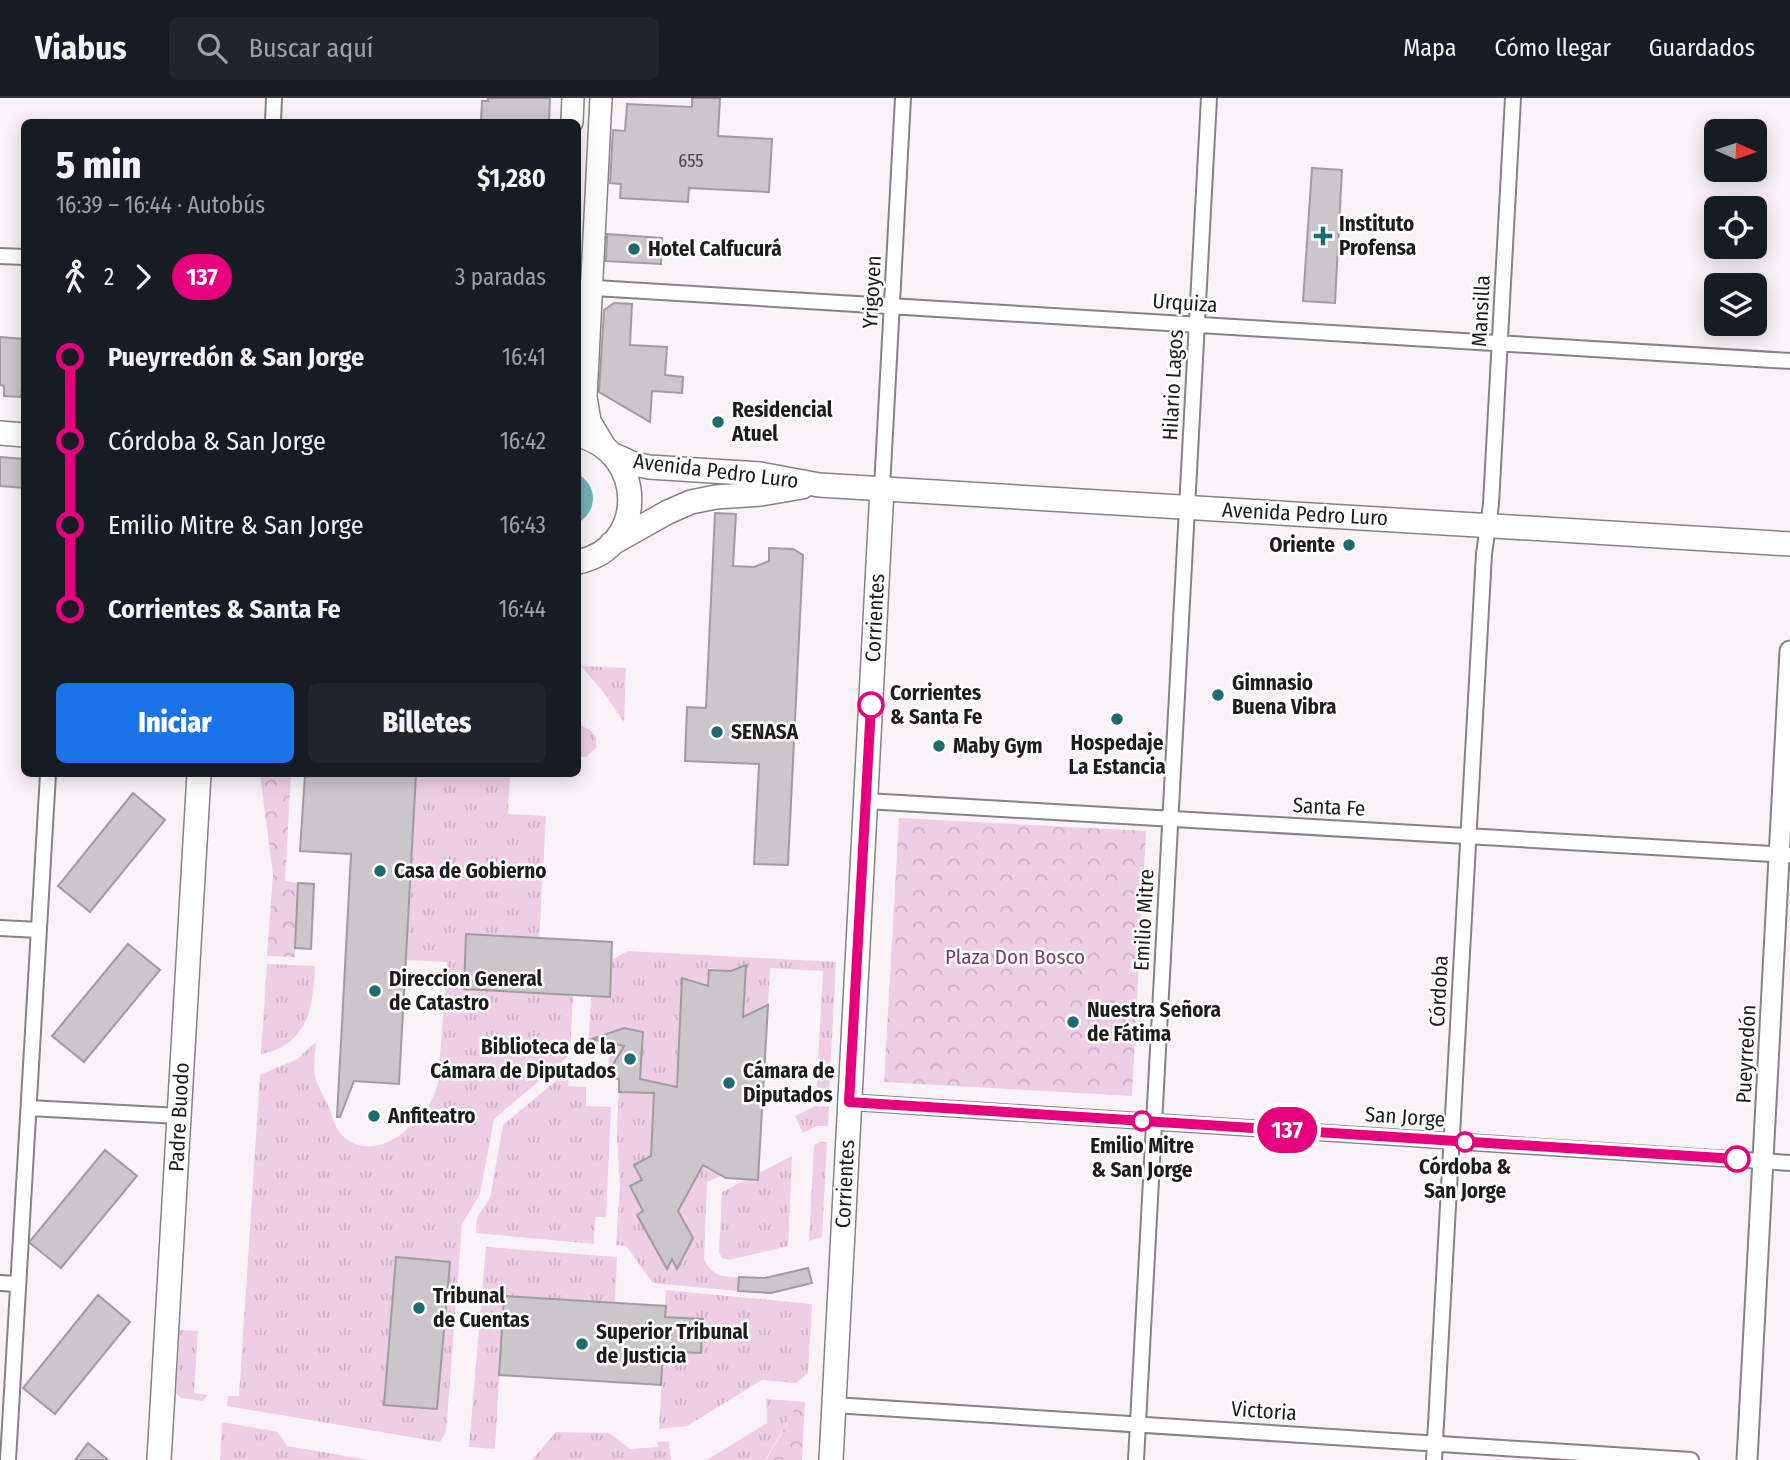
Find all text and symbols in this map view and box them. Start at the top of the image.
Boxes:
search box [169,17,659,80]
text: Viabus [35,28,127,68]
icon: search [193,29,231,67]
text: Buscar aquí [249,33,373,64]
text: Mapa [1403,34,1456,62]
text: Cómo llegar [1494,34,1611,62]
text: Guardados [1649,34,1755,62]
north arrow [1704,119,1768,182]
map controls [1704,119,1767,336]
text: 5 min [56,142,141,188]
house number: 655 [678,150,704,172]
text: $1,280 [477,163,546,194]
text: 16:39 – 16:44 · Autobús [56,191,265,219]
button: locate [1704,196,1767,259]
place label: Instituto Profensa [1339,211,1416,261]
marker: Instituto Profensa [1313,226,1333,246]
place label: Hotel Calfucurá [648,236,782,262]
marker: Hotel Calfucurá [626,241,642,257]
street label: Yrigoyen [857,255,887,329]
icon: walk [56,258,94,296]
icon: forward [124,258,162,296]
text: 2 [104,263,114,291]
text: 137 [186,263,218,291]
text: 3 paradas [455,263,546,291]
button: layers [1704,273,1767,336]
street label: Mansilla [1466,274,1496,348]
street label: Urquiza [1152,288,1218,318]
street label: Hilario Lagos [1157,329,1189,441]
text: Pueyrredón & San Jorge [108,342,364,373]
text: 16:41 [502,343,546,371]
place label: Residencial Atuel [731,397,833,447]
marker: Residencial Atuel [710,414,726,430]
text: Córdoba & San Jorge [108,426,326,457]
text: 16:42 [500,427,546,455]
street label: Avenida Pedro Luro [632,448,800,494]
street label: Avenida Pedro Luro [1221,497,1389,531]
text: Emilio Mitre & San Jorge [108,510,364,541]
text: 16:43 [500,511,546,539]
place label: Oriente [1269,532,1335,558]
marker: Oriente [1341,537,1357,553]
street label: Corrientes [860,573,890,663]
text: Corrientes & Santa Fe [108,594,341,625]
text: 16:44 [499,595,546,623]
place label: Gimnasio Buena Vibra [1232,670,1336,720]
place label: Corrientes & Santa Fe [890,680,983,730]
button: Iniciar [56,683,294,763]
button: Billetes [308,683,546,763]
marker: Gimnasio Buena Vibra [1210,687,1226,703]
marker: Corrientes & Santa Fe [858,692,884,718]
marker: Hospedaje La Estancia [1109,711,1125,727]
place label: SENASA [731,719,799,745]
marker: SENASA [709,724,725,740]
place label: Hospedaje La Estancia [1068,730,1166,780]
place label: Maby Gym [953,733,1043,759]
marker: Maby Gym [931,738,947,754]
street label: Santa Fe [1292,792,1366,822]
place label: Casa de Gobierno [394,858,546,884]
marker: Casa de Gobierno [372,863,388,879]
street label: Emilio Mitre [1128,868,1160,972]
park label: Plaza Don Bosco [945,944,1085,970]
street label: Córdoba [1424,955,1454,1027]
place label: Direccion General de Catastro [389,966,543,1016]
marker: Direccion General de Catastro [367,983,383,999]
place label: Nuestra Señora de Fátima [1087,997,1221,1047]
street label: Pueyrredón [1730,1004,1762,1104]
marker: Nuestra Señora de Fátima [1065,1014,1081,1030]
place label: Biblioteca de la Cámara de Diputados [430,1034,616,1084]
marker: Biblioteca de la Cámara de Diputados [622,1051,638,1067]
place label: Cámara de Diputados [743,1058,835,1108]
street label: Padre Buodo [163,1062,195,1172]
marker: Cámara de Diputados [721,1075,737,1091]
street label: San Jorge [1364,1101,1446,1133]
place label: Anfiteatro [387,1103,476,1129]
line badge: 137 [1247,1107,1327,1153]
marker: Anfiteatro [366,1108,382,1124]
marker: Emilio Mitre & San Jorge [1132,1111,1152,1131]
text: 137 [1271,1116,1303,1144]
marker: Córdoba & San Jorge [1455,1132,1475,1152]
place label: Emilio Mitre & San Jorge [1090,1133,1194,1183]
street label: Corrientes [830,1139,860,1229]
unlabelled marker [1724,1146,1750,1172]
place label: Córdoba & San Jorge [1419,1154,1512,1204]
place label: Tribunal de Cuentas [433,1283,529,1333]
marker: Tribunal de Cuentas [411,1300,427,1316]
place label: Superior Tribunal de Justicia [596,1319,749,1369]
marker: Superior Tribunal de Justicia [574,1336,590,1352]
street label: Victoria [1230,1396,1298,1426]

